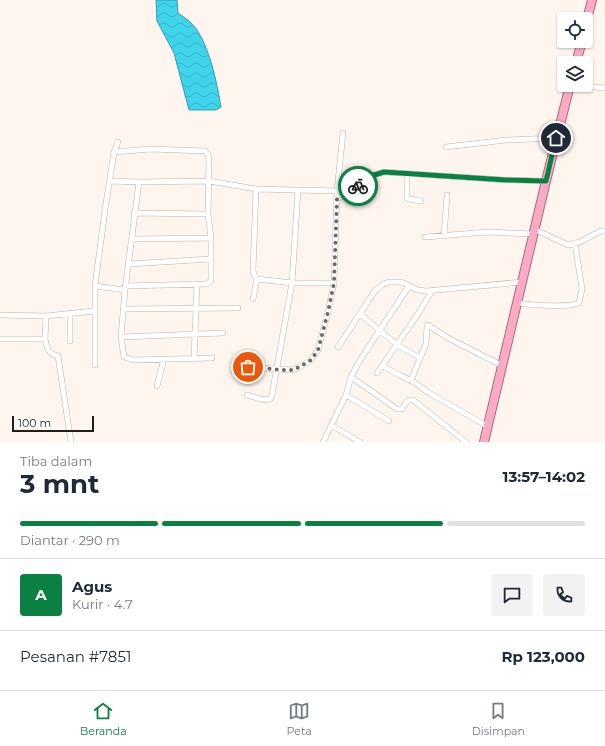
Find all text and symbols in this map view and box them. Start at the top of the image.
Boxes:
map controls [557,12,593,92]
button: locate [557,12,593,48]
button: layers [557,56,593,92]
pin [539,121,573,155]
icon: home [545,127,567,149]
courier [338,166,378,206]
icon: bike [347,175,369,197]
pin [231,350,265,384]
icon: bag [237,356,259,378]
scale bar [12,414,94,433]
text: 100 m [18,416,51,430]
text: Tiba dalam [20,453,92,469]
text: 13:57–14:02 [503,467,585,486]
text: 3 mnt [20,468,99,500]
text: Diantar · 290 m [20,532,120,548]
button: chat [491,574,533,616]
button: phone [543,574,585,616]
text: Agus [72,577,112,596]
text: A [35,585,47,604]
text: Kurir · 4.7 [72,596,133,612]
text: Pesanan #7851 [20,647,131,666]
text: Rp 123,000 [501,647,585,666]
tab: Beranda [80,700,127,738]
tab: Peta [287,700,312,738]
tab: Disimpan [472,700,525,738]

